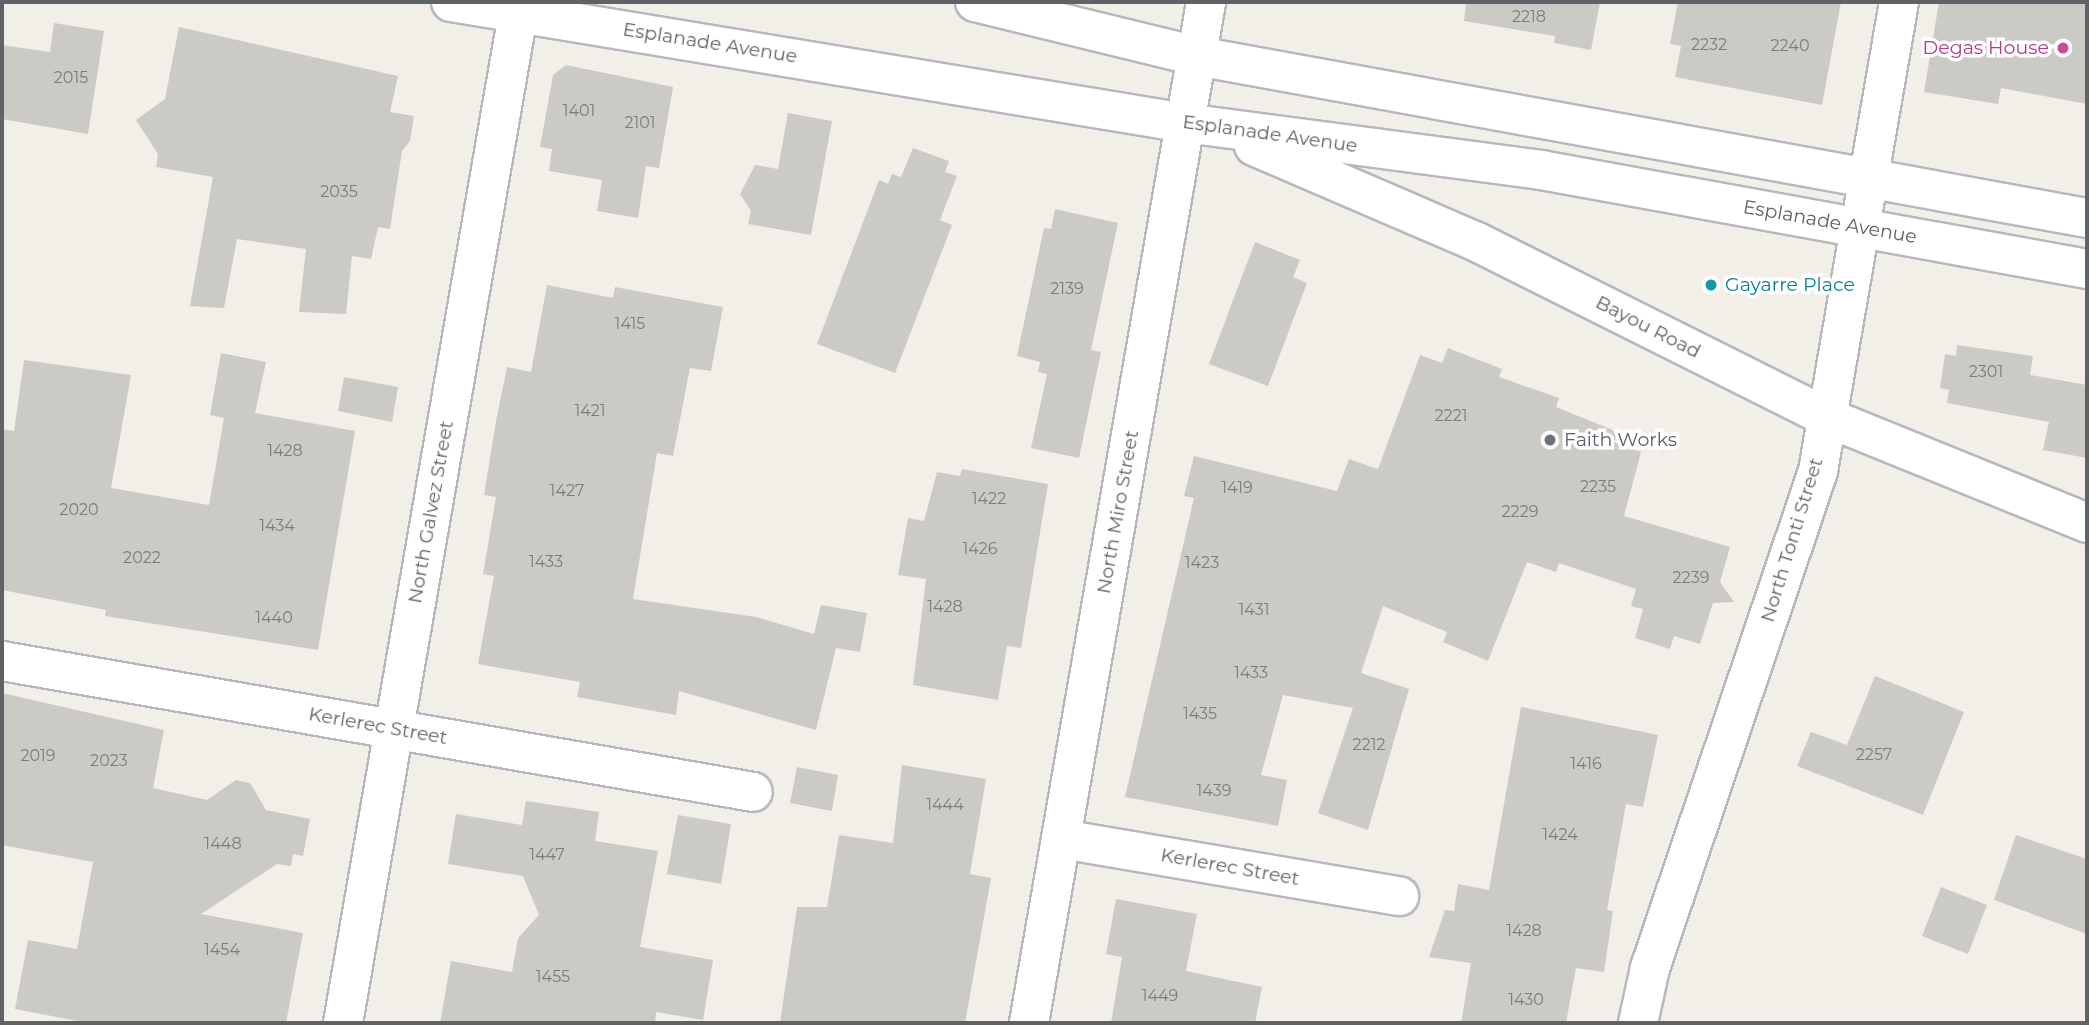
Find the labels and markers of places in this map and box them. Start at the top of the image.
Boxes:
place label: Degas House [1922,37,2049,59]
marker: Degas House [2055,40,2071,56]
place label: Gayarre Place [1725,274,1855,296]
marker: Gayarre Place [1703,277,1719,293]
place label: Faith Works [1564,429,1677,451]
marker: Faith Works [1542,432,1558,448]

